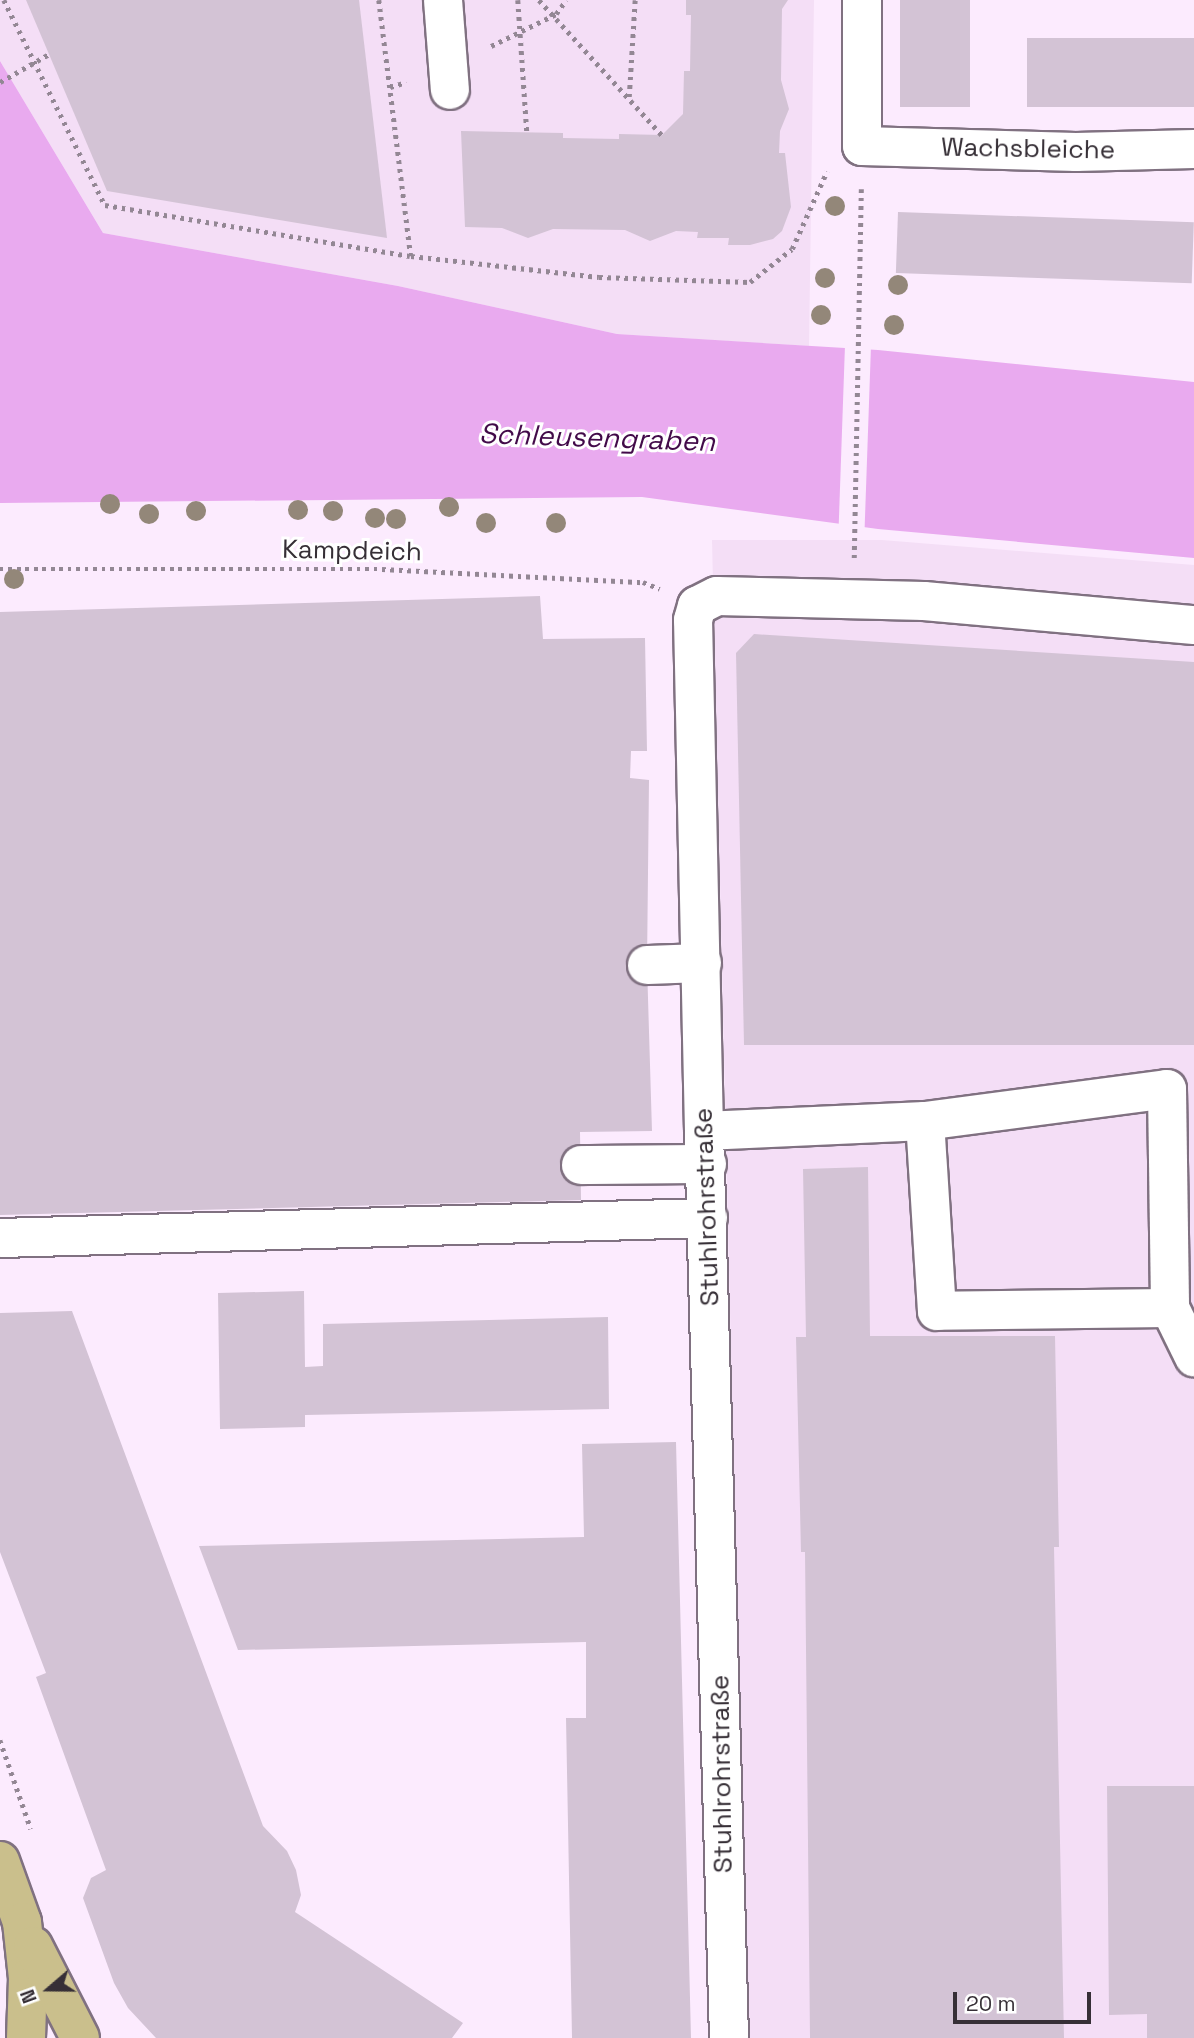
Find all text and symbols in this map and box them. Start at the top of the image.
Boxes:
street label: Wachsbleiche [941,132,1115,166]
water label: Schleusengraben [478,416,716,458]
street label: Kampdeich [282,534,422,568]
street label: Stuhlrohrstraße [688,1107,726,1307]
street label: Stuhlrohrstraße [705,1675,739,1873]
north arrow [14,1954,84,2024]
scale bar [956,1979,1094,2023]
text: N [15,1986,43,2007]
text: 20 m [966,1990,1016,2017]

